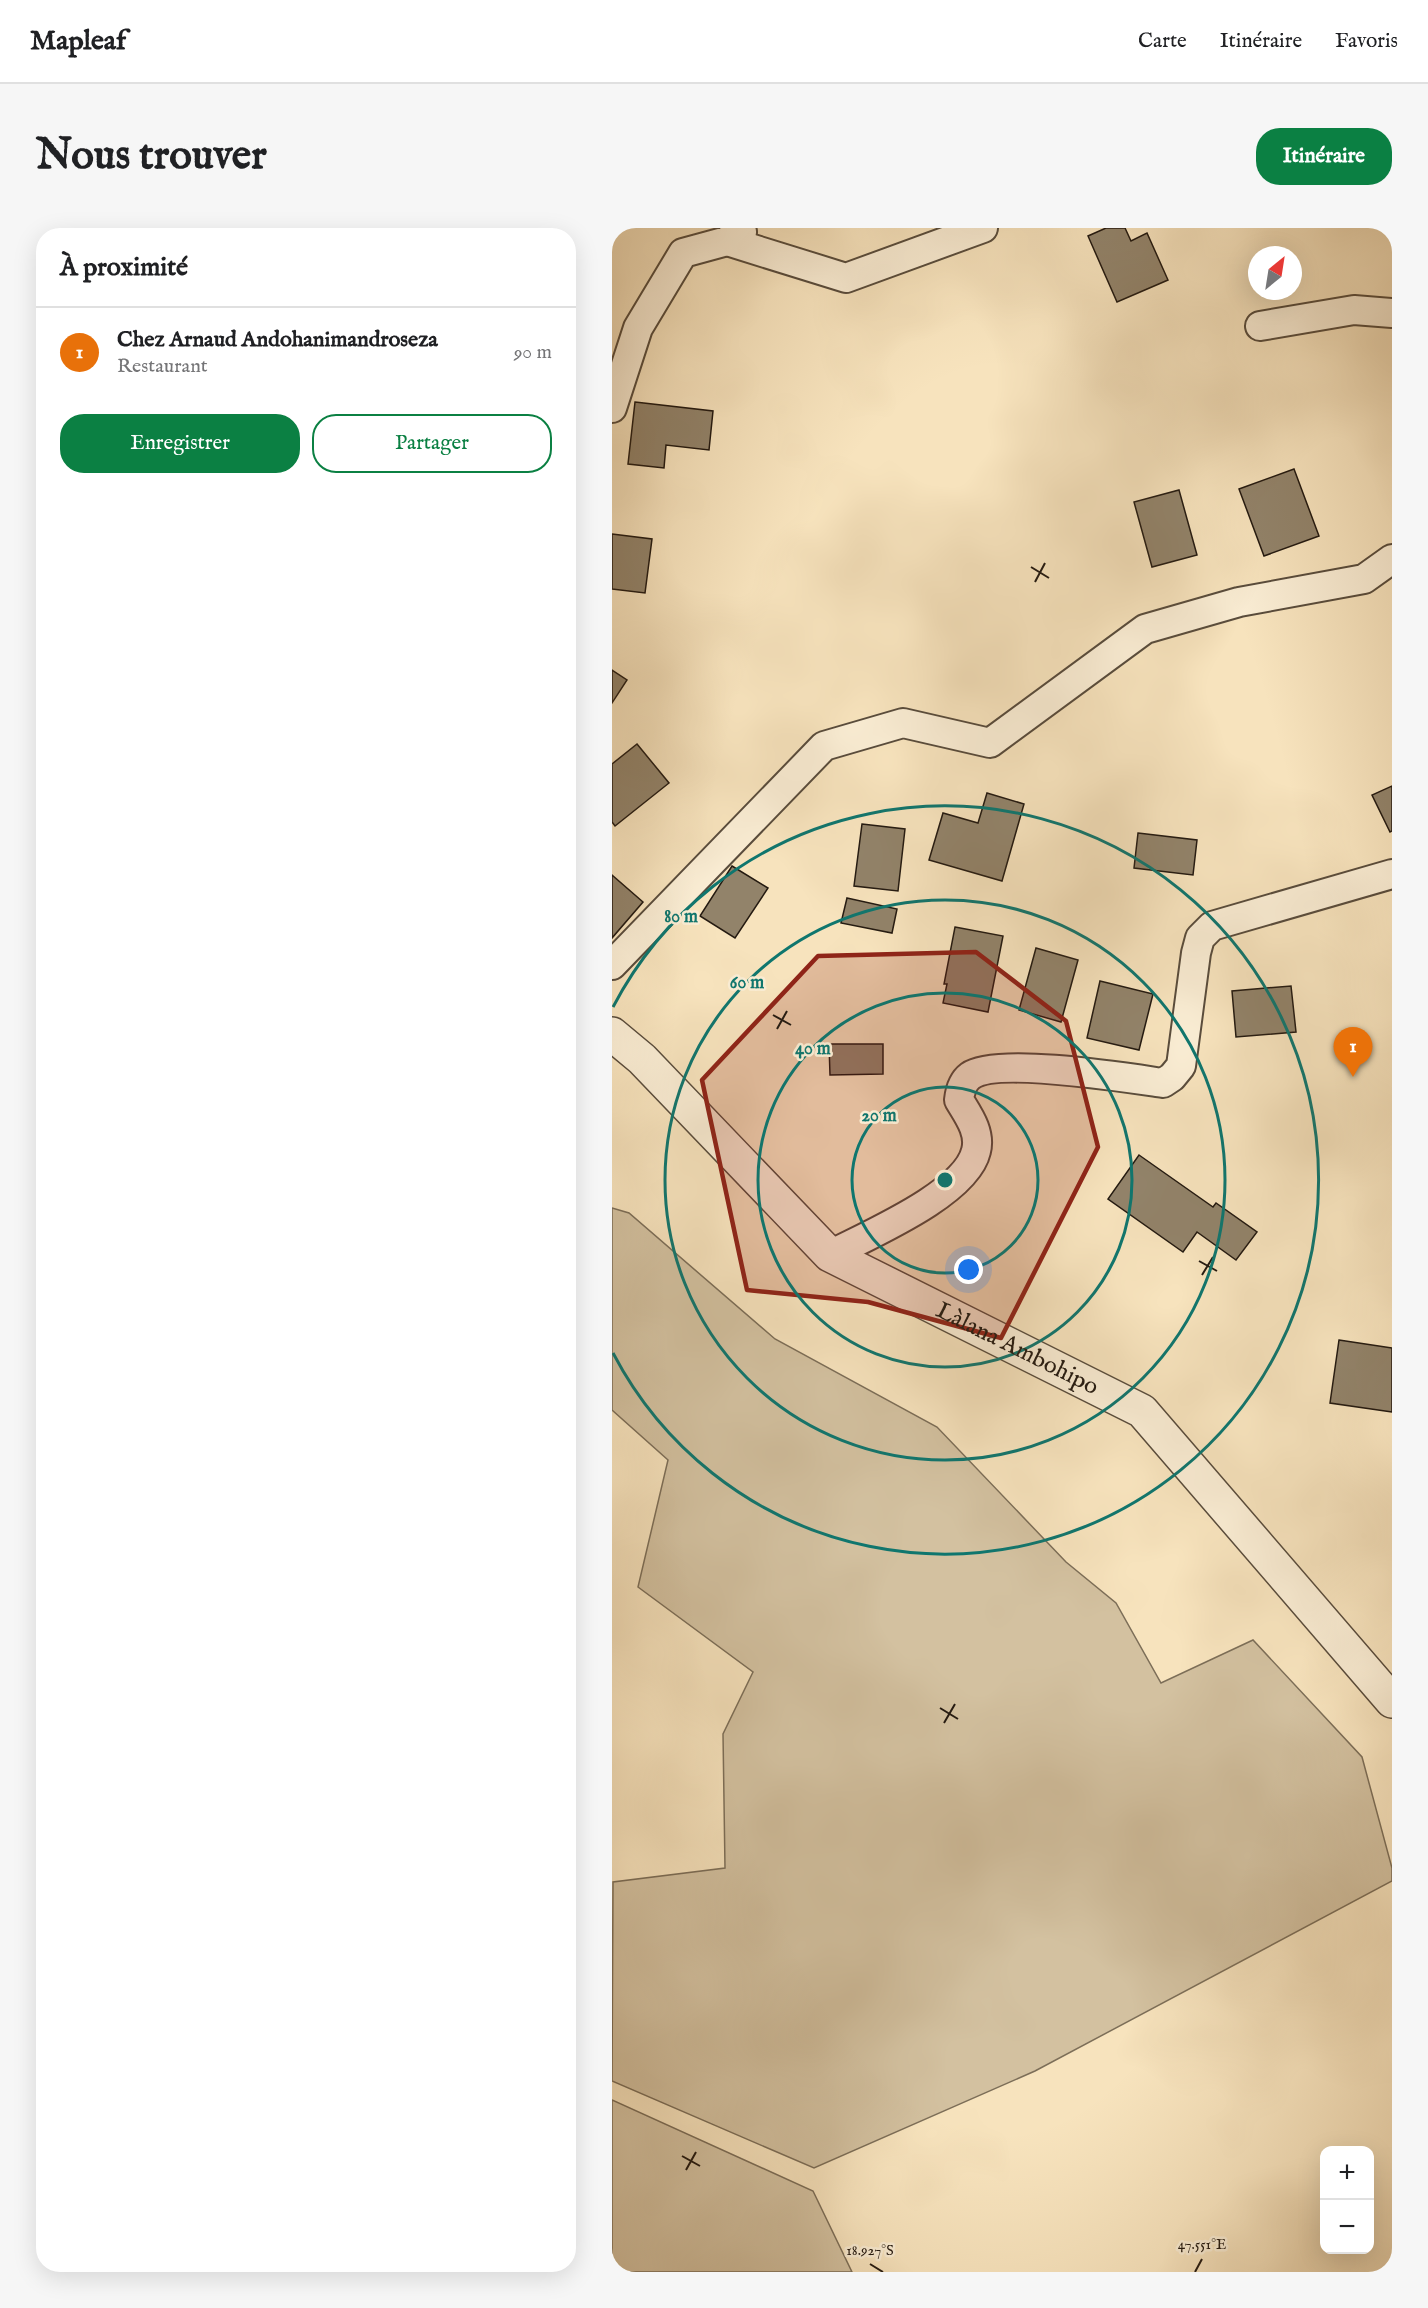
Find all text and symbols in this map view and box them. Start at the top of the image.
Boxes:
text: Mapleaf [30,24,126,59]
text: Carte [1138,28,1187,55]
text: Itinéraire [1220,28,1302,55]
text: Favoris [1335,28,1398,55]
button: Itinéraire [1256,128,1392,185]
text: Nous trouver [36,130,267,183]
north arrow [1248,246,1302,300]
text: À proximité [60,251,188,284]
text: Chez Arnaud Andohanimandroseza [117,326,438,354]
text: 1 [76,340,83,365]
text: 90 m [514,340,552,365]
text: Restaurant [117,354,208,379]
button: Enregistrer [60,414,300,473]
button: Partager [312,414,552,473]
text: 80 m [664,906,698,929]
text: 60 m [730,972,764,995]
pin: 1 [1334,1028,1372,1077]
text: 40 m [795,1038,831,1061]
text: 20 m [861,1105,897,1128]
centre of rings [935,1170,955,1190]
your location [954,1255,983,1284]
street label: Làlana Ambohipo [931,1295,1104,1402]
map controls [1320,2146,1374,2254]
button: + [1320,2146,1374,2200]
button: − [1320,2200,1374,2254]
text: 47.551°E [1178,2235,1226,2254]
text: 18.927°S [846,2241,894,2260]

